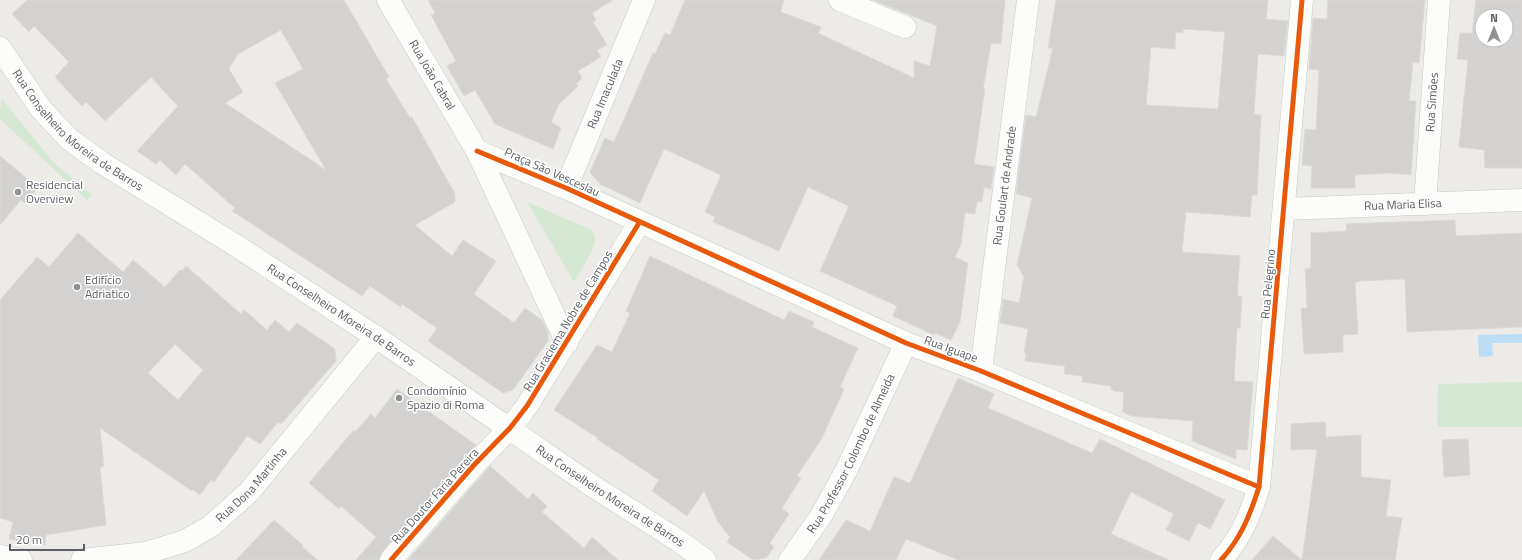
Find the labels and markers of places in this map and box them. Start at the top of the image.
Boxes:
place label: Residencial Overview [26,175,83,208]
marker: Residencial Overview [13,187,23,197]
place label: Edifício Adriatico [85,270,130,303]
marker: Edifício Adriatico [72,282,82,292]
place label: Condomínio Spazio di Roma [407,381,484,414]
marker: Condomínio Spazio di Roma [394,393,404,403]

